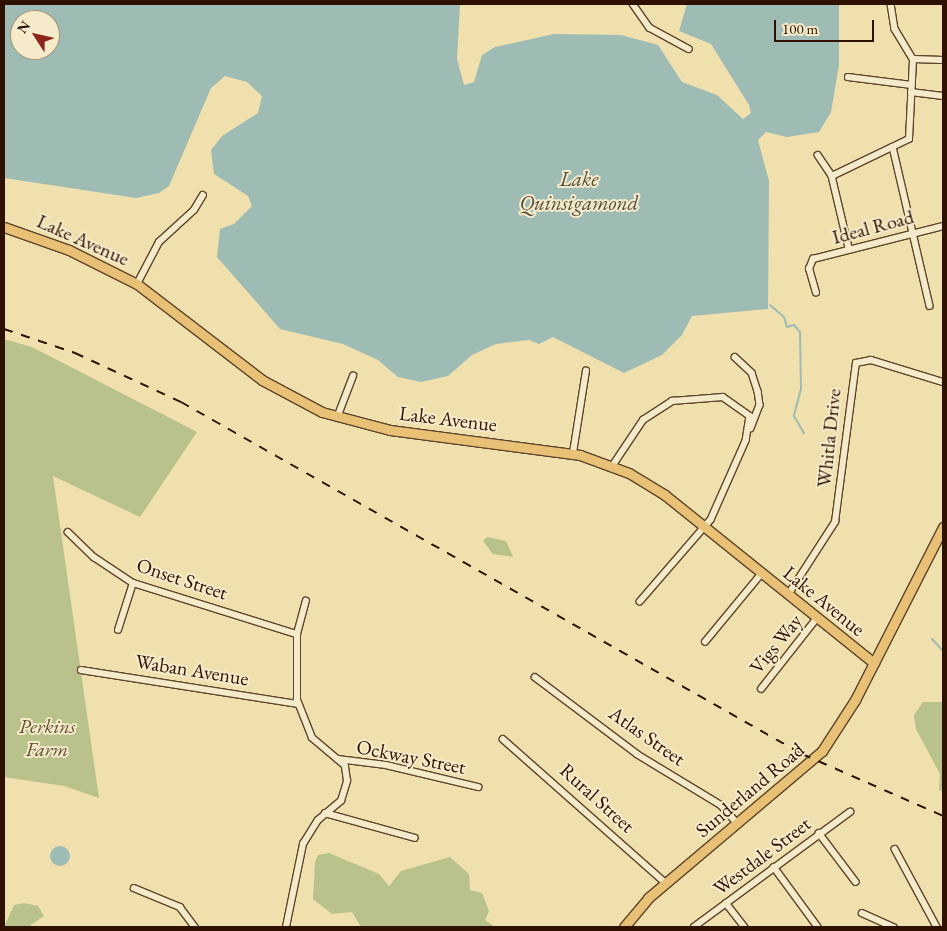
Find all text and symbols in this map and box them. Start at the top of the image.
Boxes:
north arrow [10,10,60,60]
scale bar [777,10,877,42]
text: N [13,17,34,37]
text: 100 m [782,19,818,38]
water label: Lake Quinsigamond [520,166,638,216]
street label: Ideal Road [830,205,916,249]
street label: Lake Avenue [33,209,133,271]
street label: Whitla Drive [812,387,846,489]
street label: Lake Avenue [398,401,498,437]
street label: Onset Street [133,553,231,605]
street label: Lake Avenue [778,561,870,641]
street label: Vigs Way [745,609,807,679]
street label: Waban Avenue [134,649,250,691]
street label: Atlas Street [604,701,690,771]
park label: Perkins Farm [19,715,75,762]
street label: Ockway Street [354,735,468,779]
street label: Sunderland Road [691,738,809,842]
street label: Rural Street [555,758,639,838]
street label: Westdale Street [709,812,815,900]

